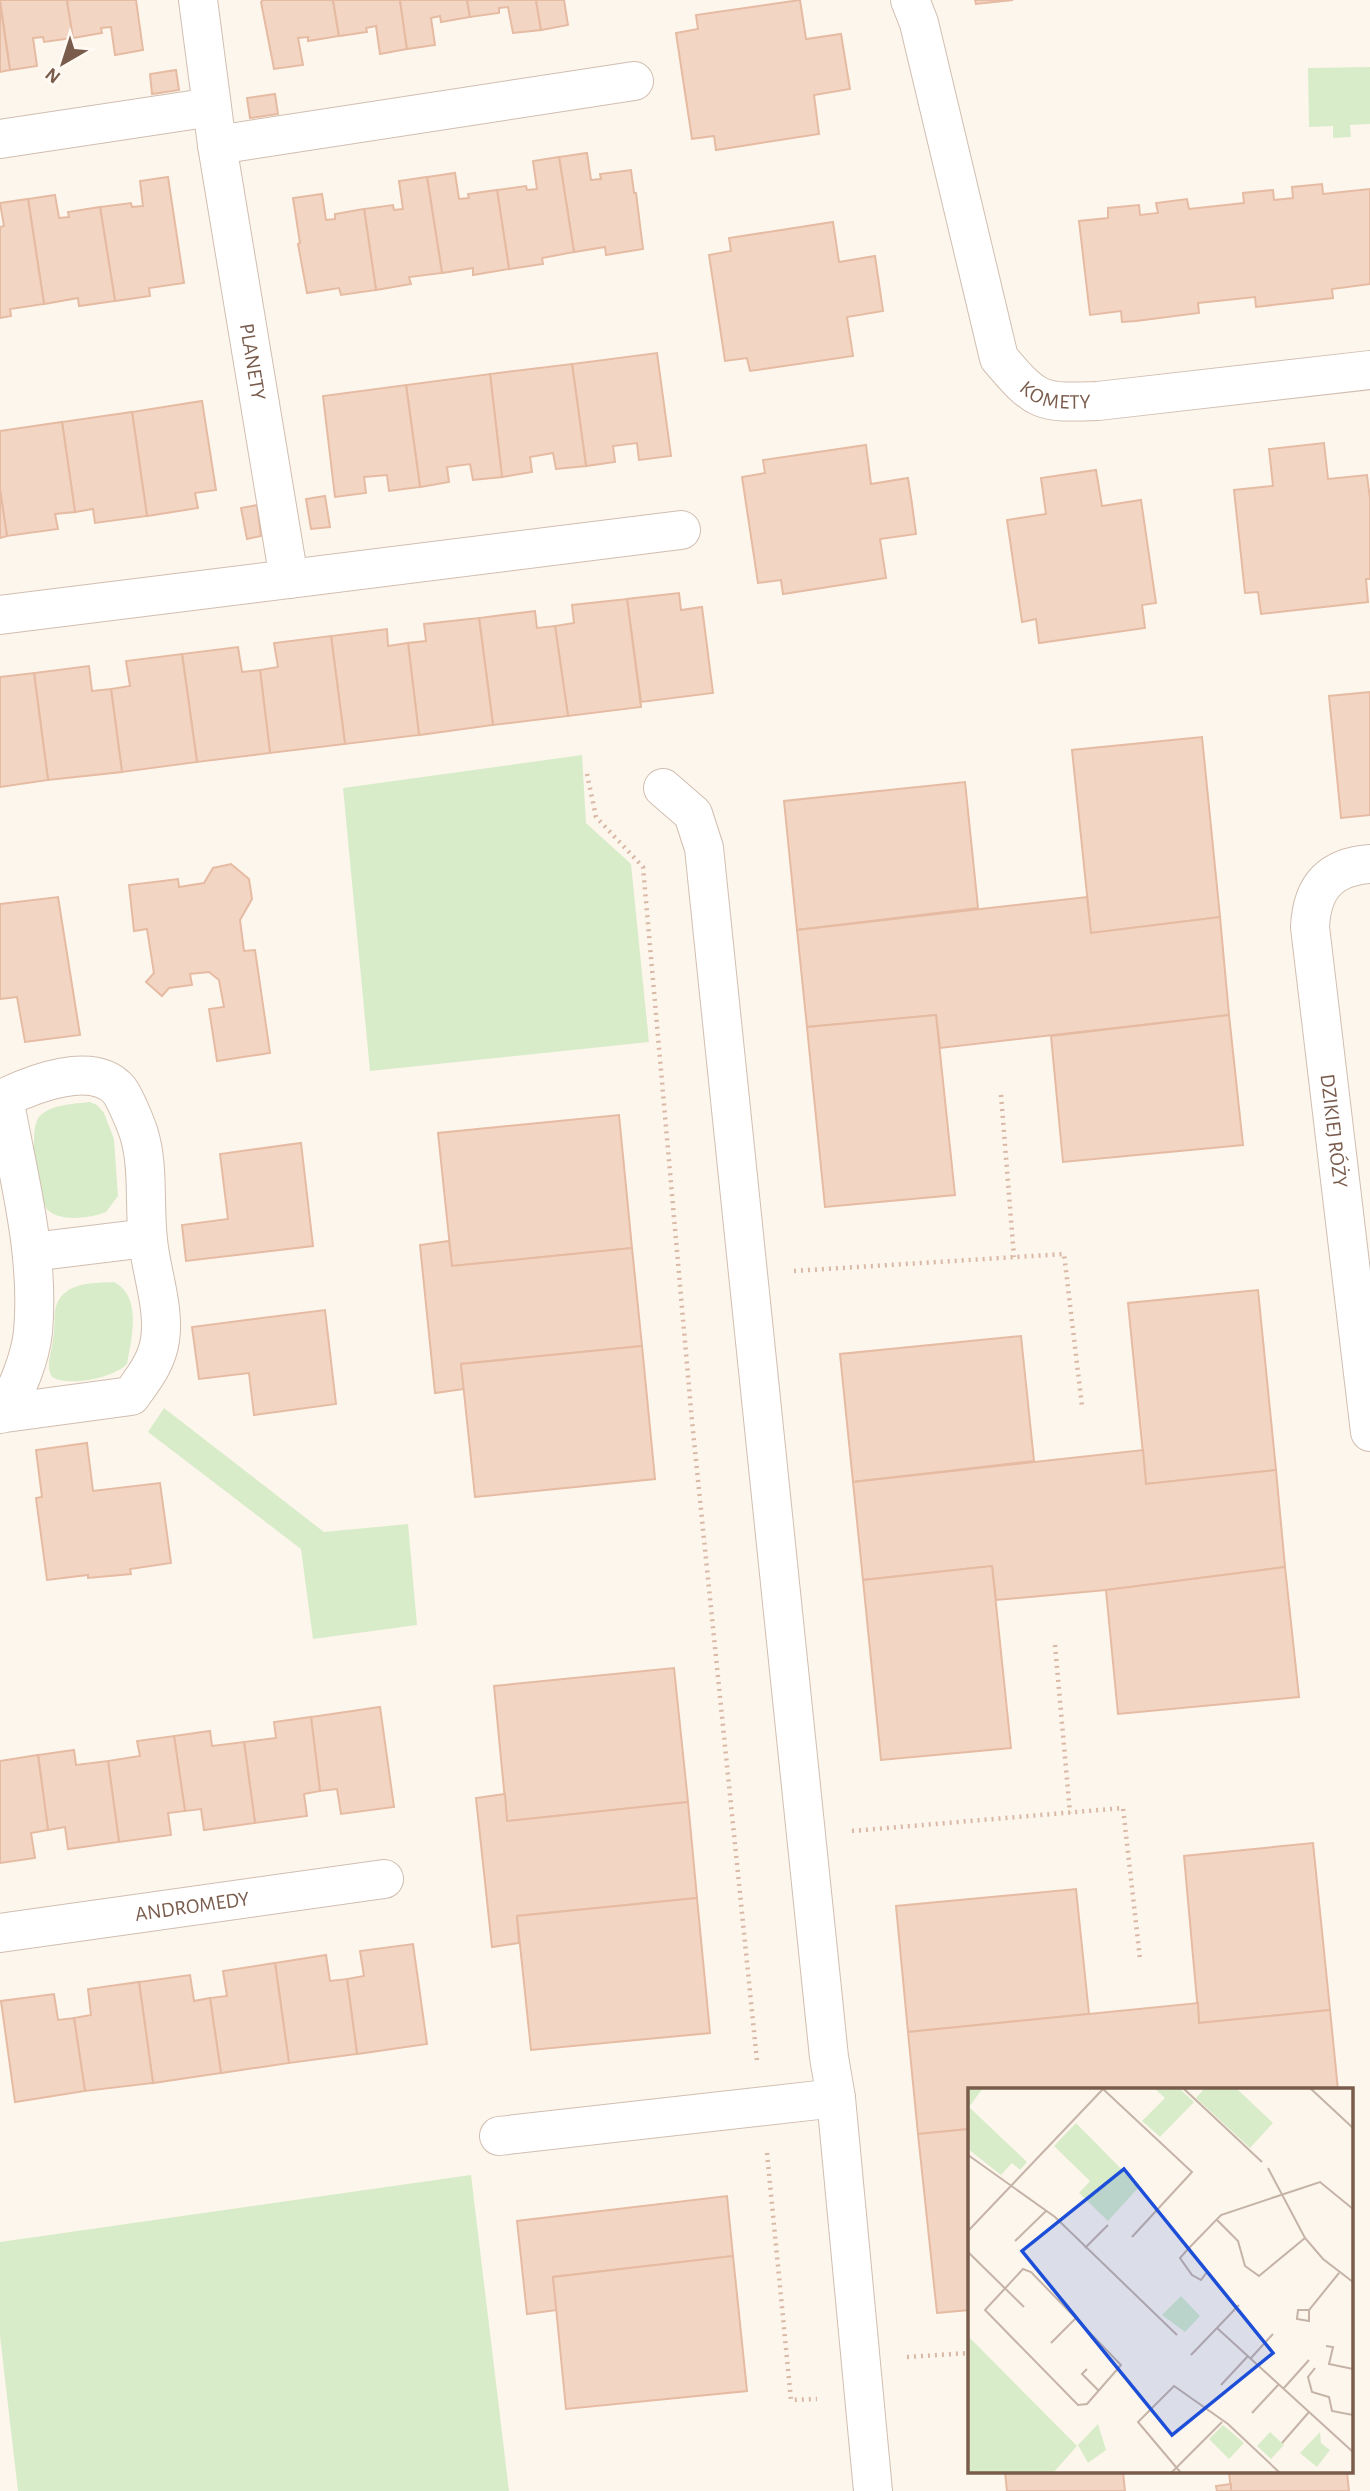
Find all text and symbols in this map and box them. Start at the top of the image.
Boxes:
north arrow [28,28,98,98]
text: N [42,64,64,87]
street label: PLANETY [236,322,269,402]
street label: KOMETY [1016,377,1091,413]
street label: DZIKIEJ RÓŻY [1317,1073,1351,1189]
street label: ANDROMEDY [134,1888,251,1925]
inset map [968,2088,1352,2474]

